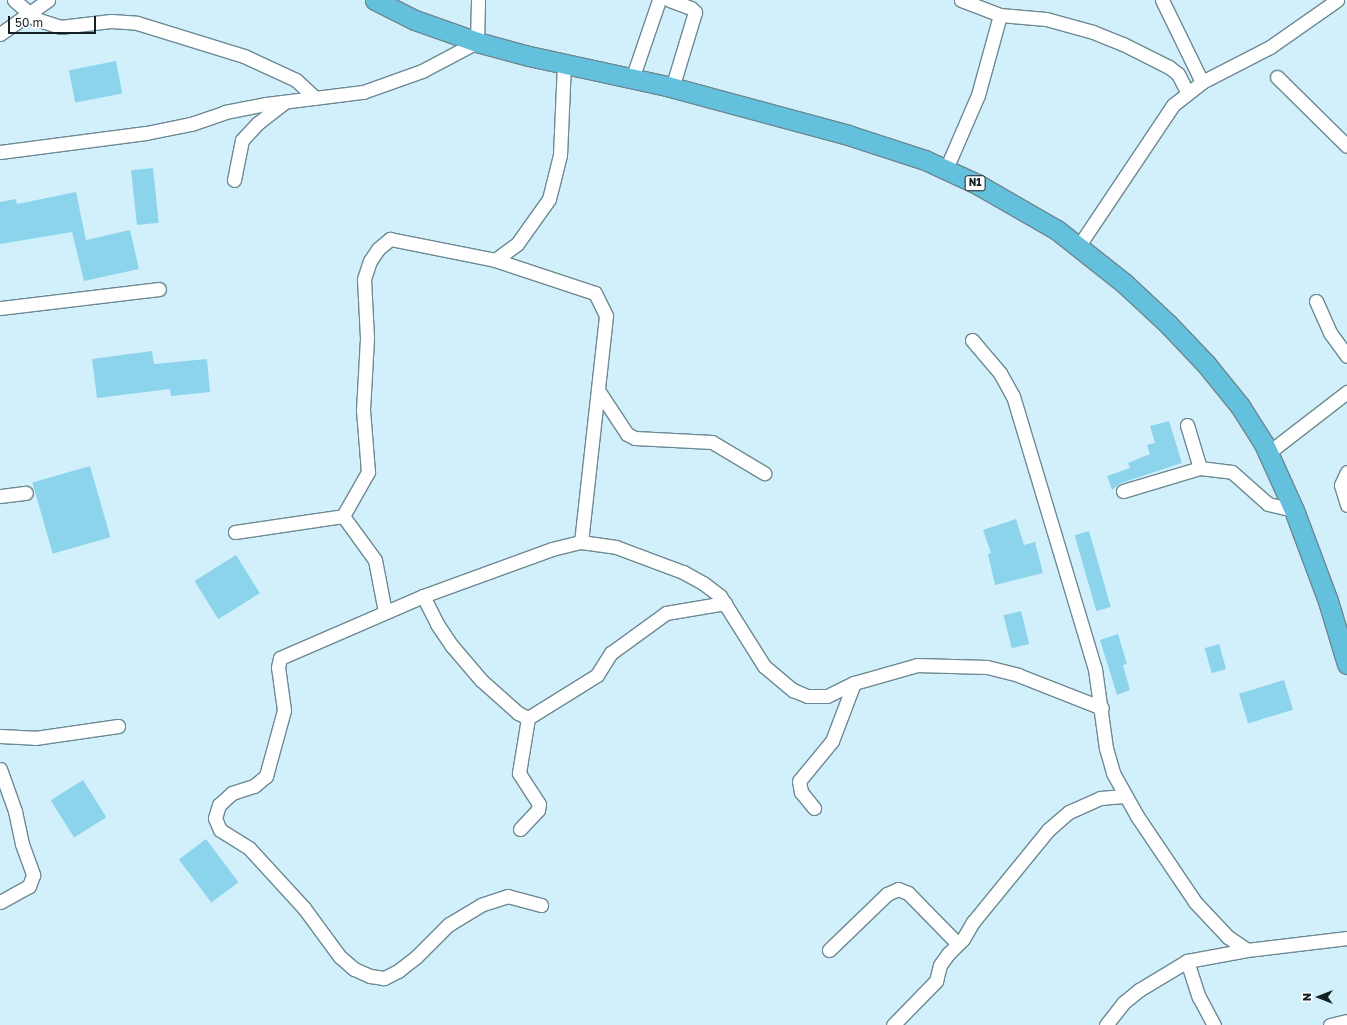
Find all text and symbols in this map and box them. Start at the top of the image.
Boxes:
scale bar [10,8,98,34]
text: 50 m [15,15,43,30]
road number: N1 [964,175,986,191]
north arrow [1299,977,1339,1017]
text: N [1300,993,1313,1001]

